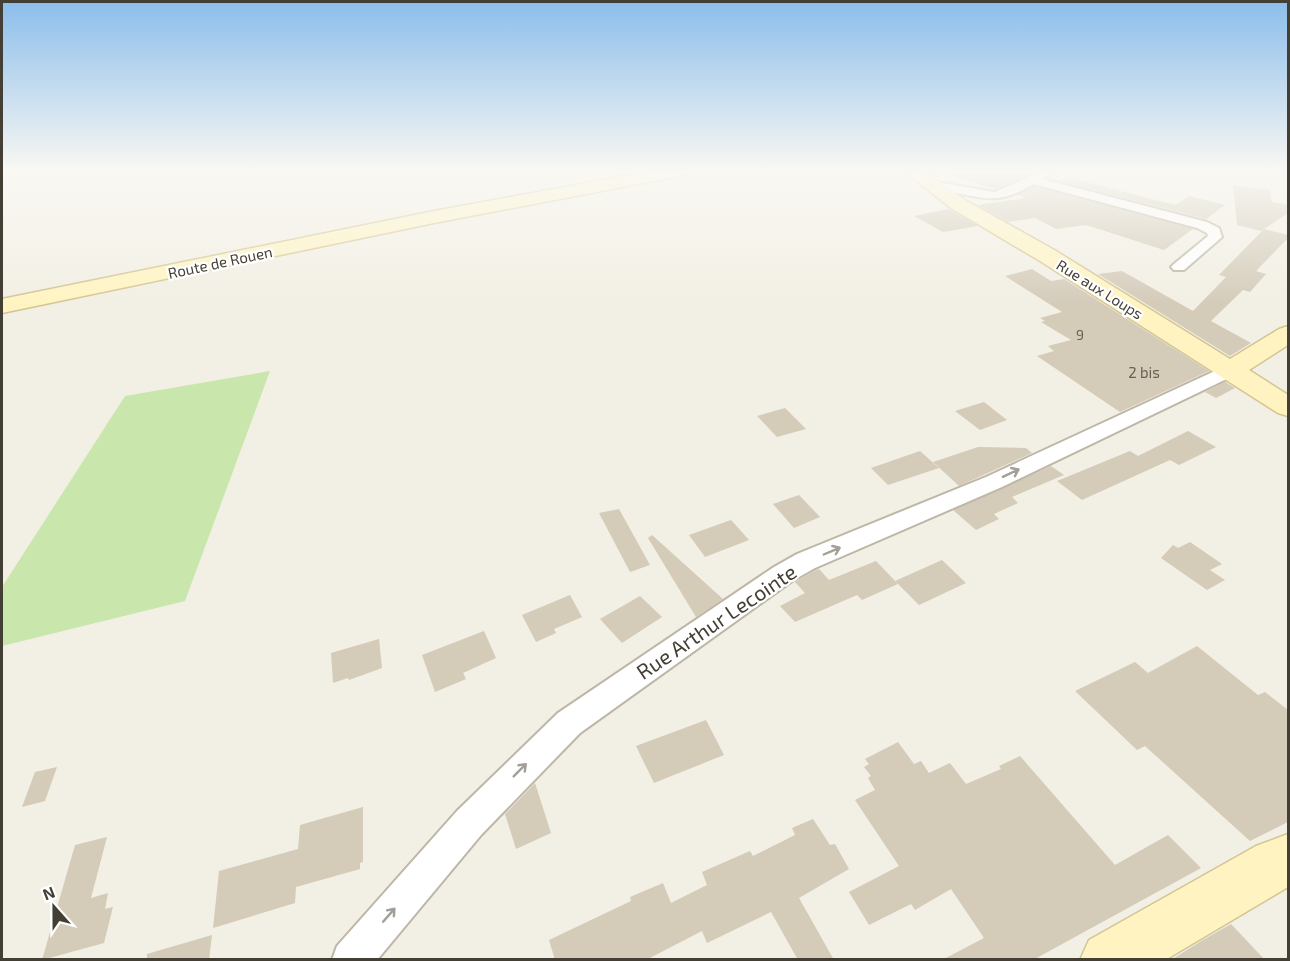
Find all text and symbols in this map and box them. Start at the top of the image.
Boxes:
street label: Route de Rouen [166,242,274,282]
street label: Rue aux Loups [1054,255,1146,323]
house number: 9 [1076,326,1084,343]
house number: 2 bis [1128,363,1160,381]
one-way arrow [1002,467,1020,479]
one-way arrow [823,545,841,556]
street label: Rue Arthur Lecointe [631,558,801,684]
one-way arrow [512,763,527,778]
north arrow [24,877,84,937]
text: N [40,882,57,903]
one-way arrow [383,907,396,923]

